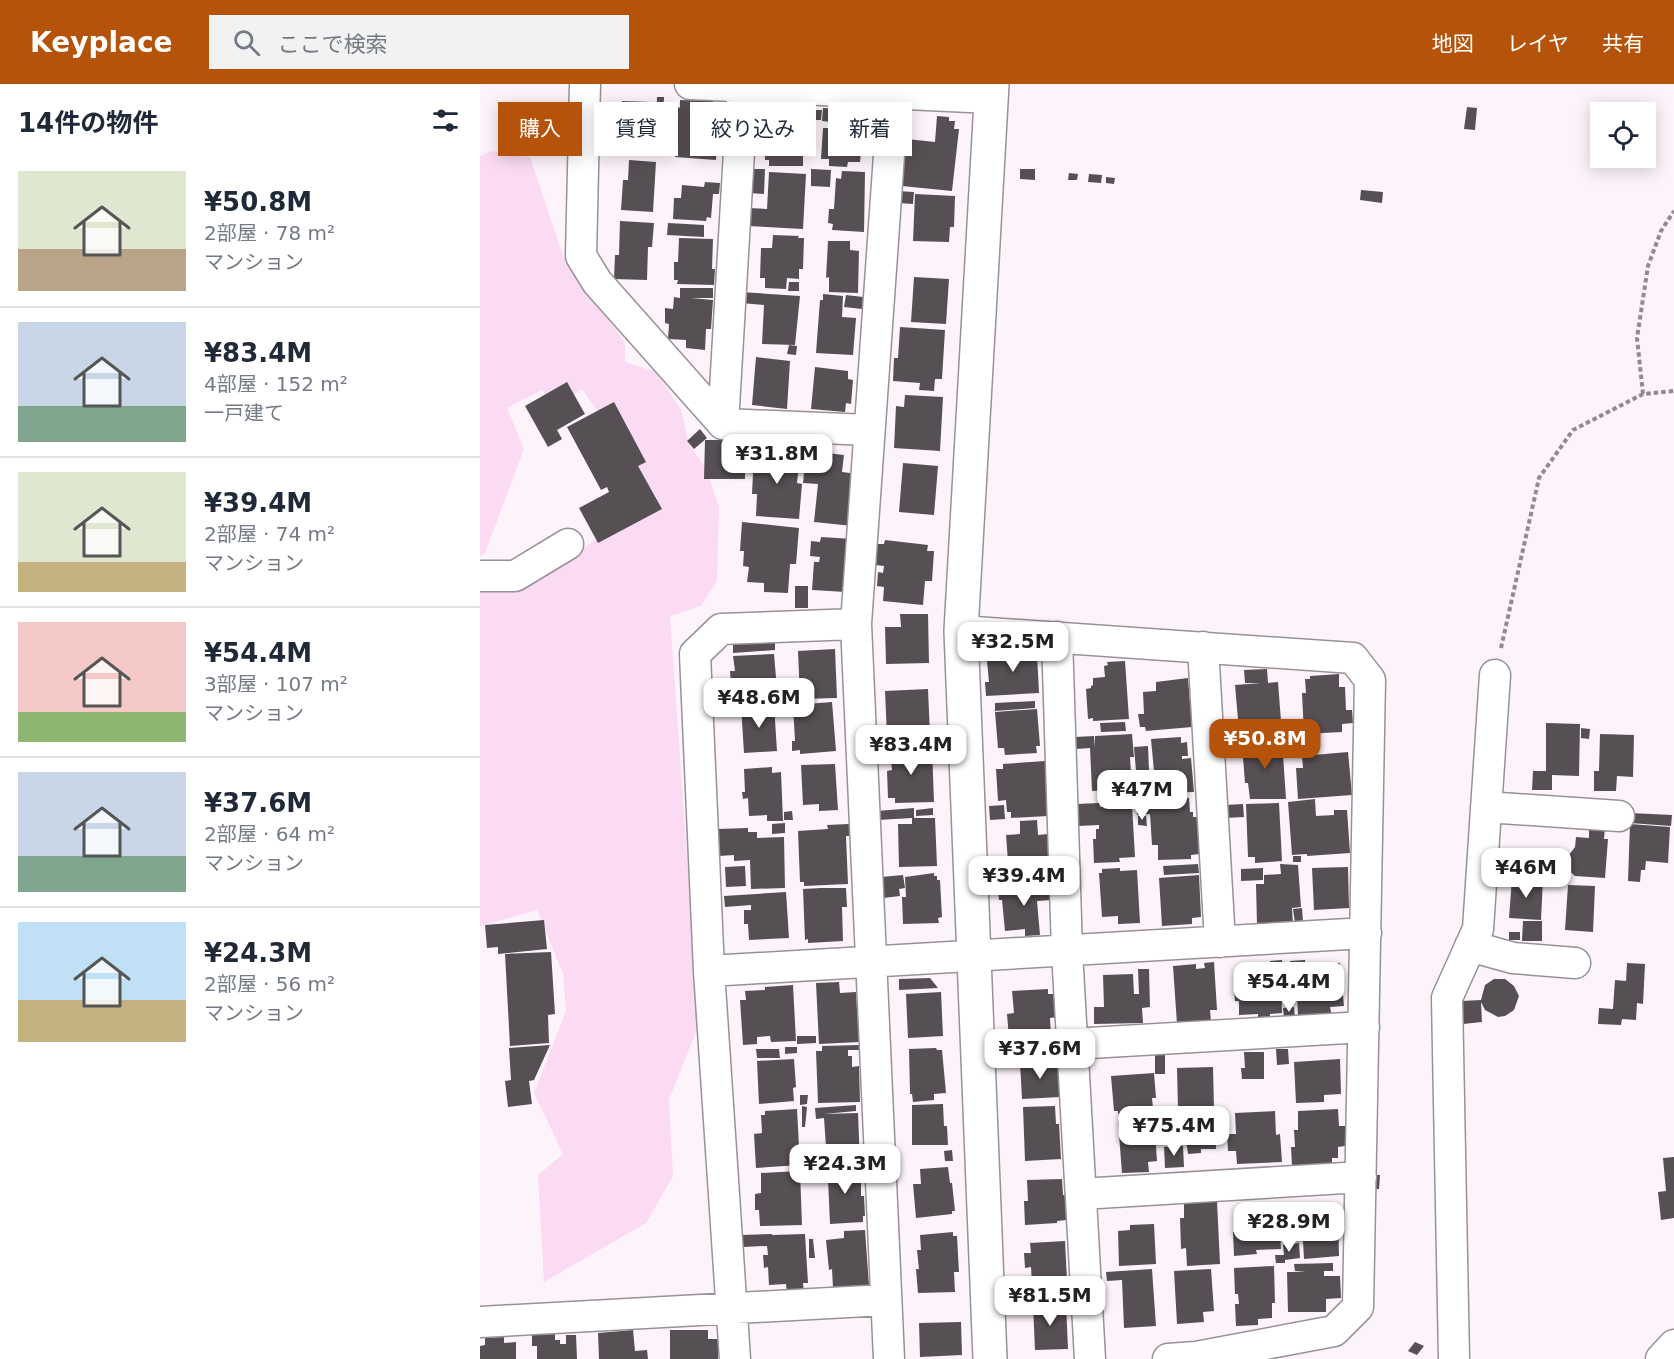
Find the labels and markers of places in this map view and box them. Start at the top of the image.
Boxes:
pin: ¥31.8M [728,434,826,485]
pin: ¥32.5M [964,622,1062,673]
pin: ¥48.6M [710,678,808,729]
pin: ¥50.8M [1216,719,1314,770]
pin: ¥83.4M [862,725,960,776]
pin: ¥47M [1106,770,1178,821]
pin: ¥46M [1490,848,1562,899]
pin: ¥39.4M [975,856,1073,907]
pin: ¥54.4M [1240,962,1338,1013]
pin: ¥37.6M [991,1029,1089,1080]
pin: ¥75.4M [1125,1106,1223,1157]
pin: ¥24.3M [796,1144,894,1195]
pin: ¥28.9M [1240,1202,1338,1253]
pin: ¥81.5M [1001,1276,1099,1327]

